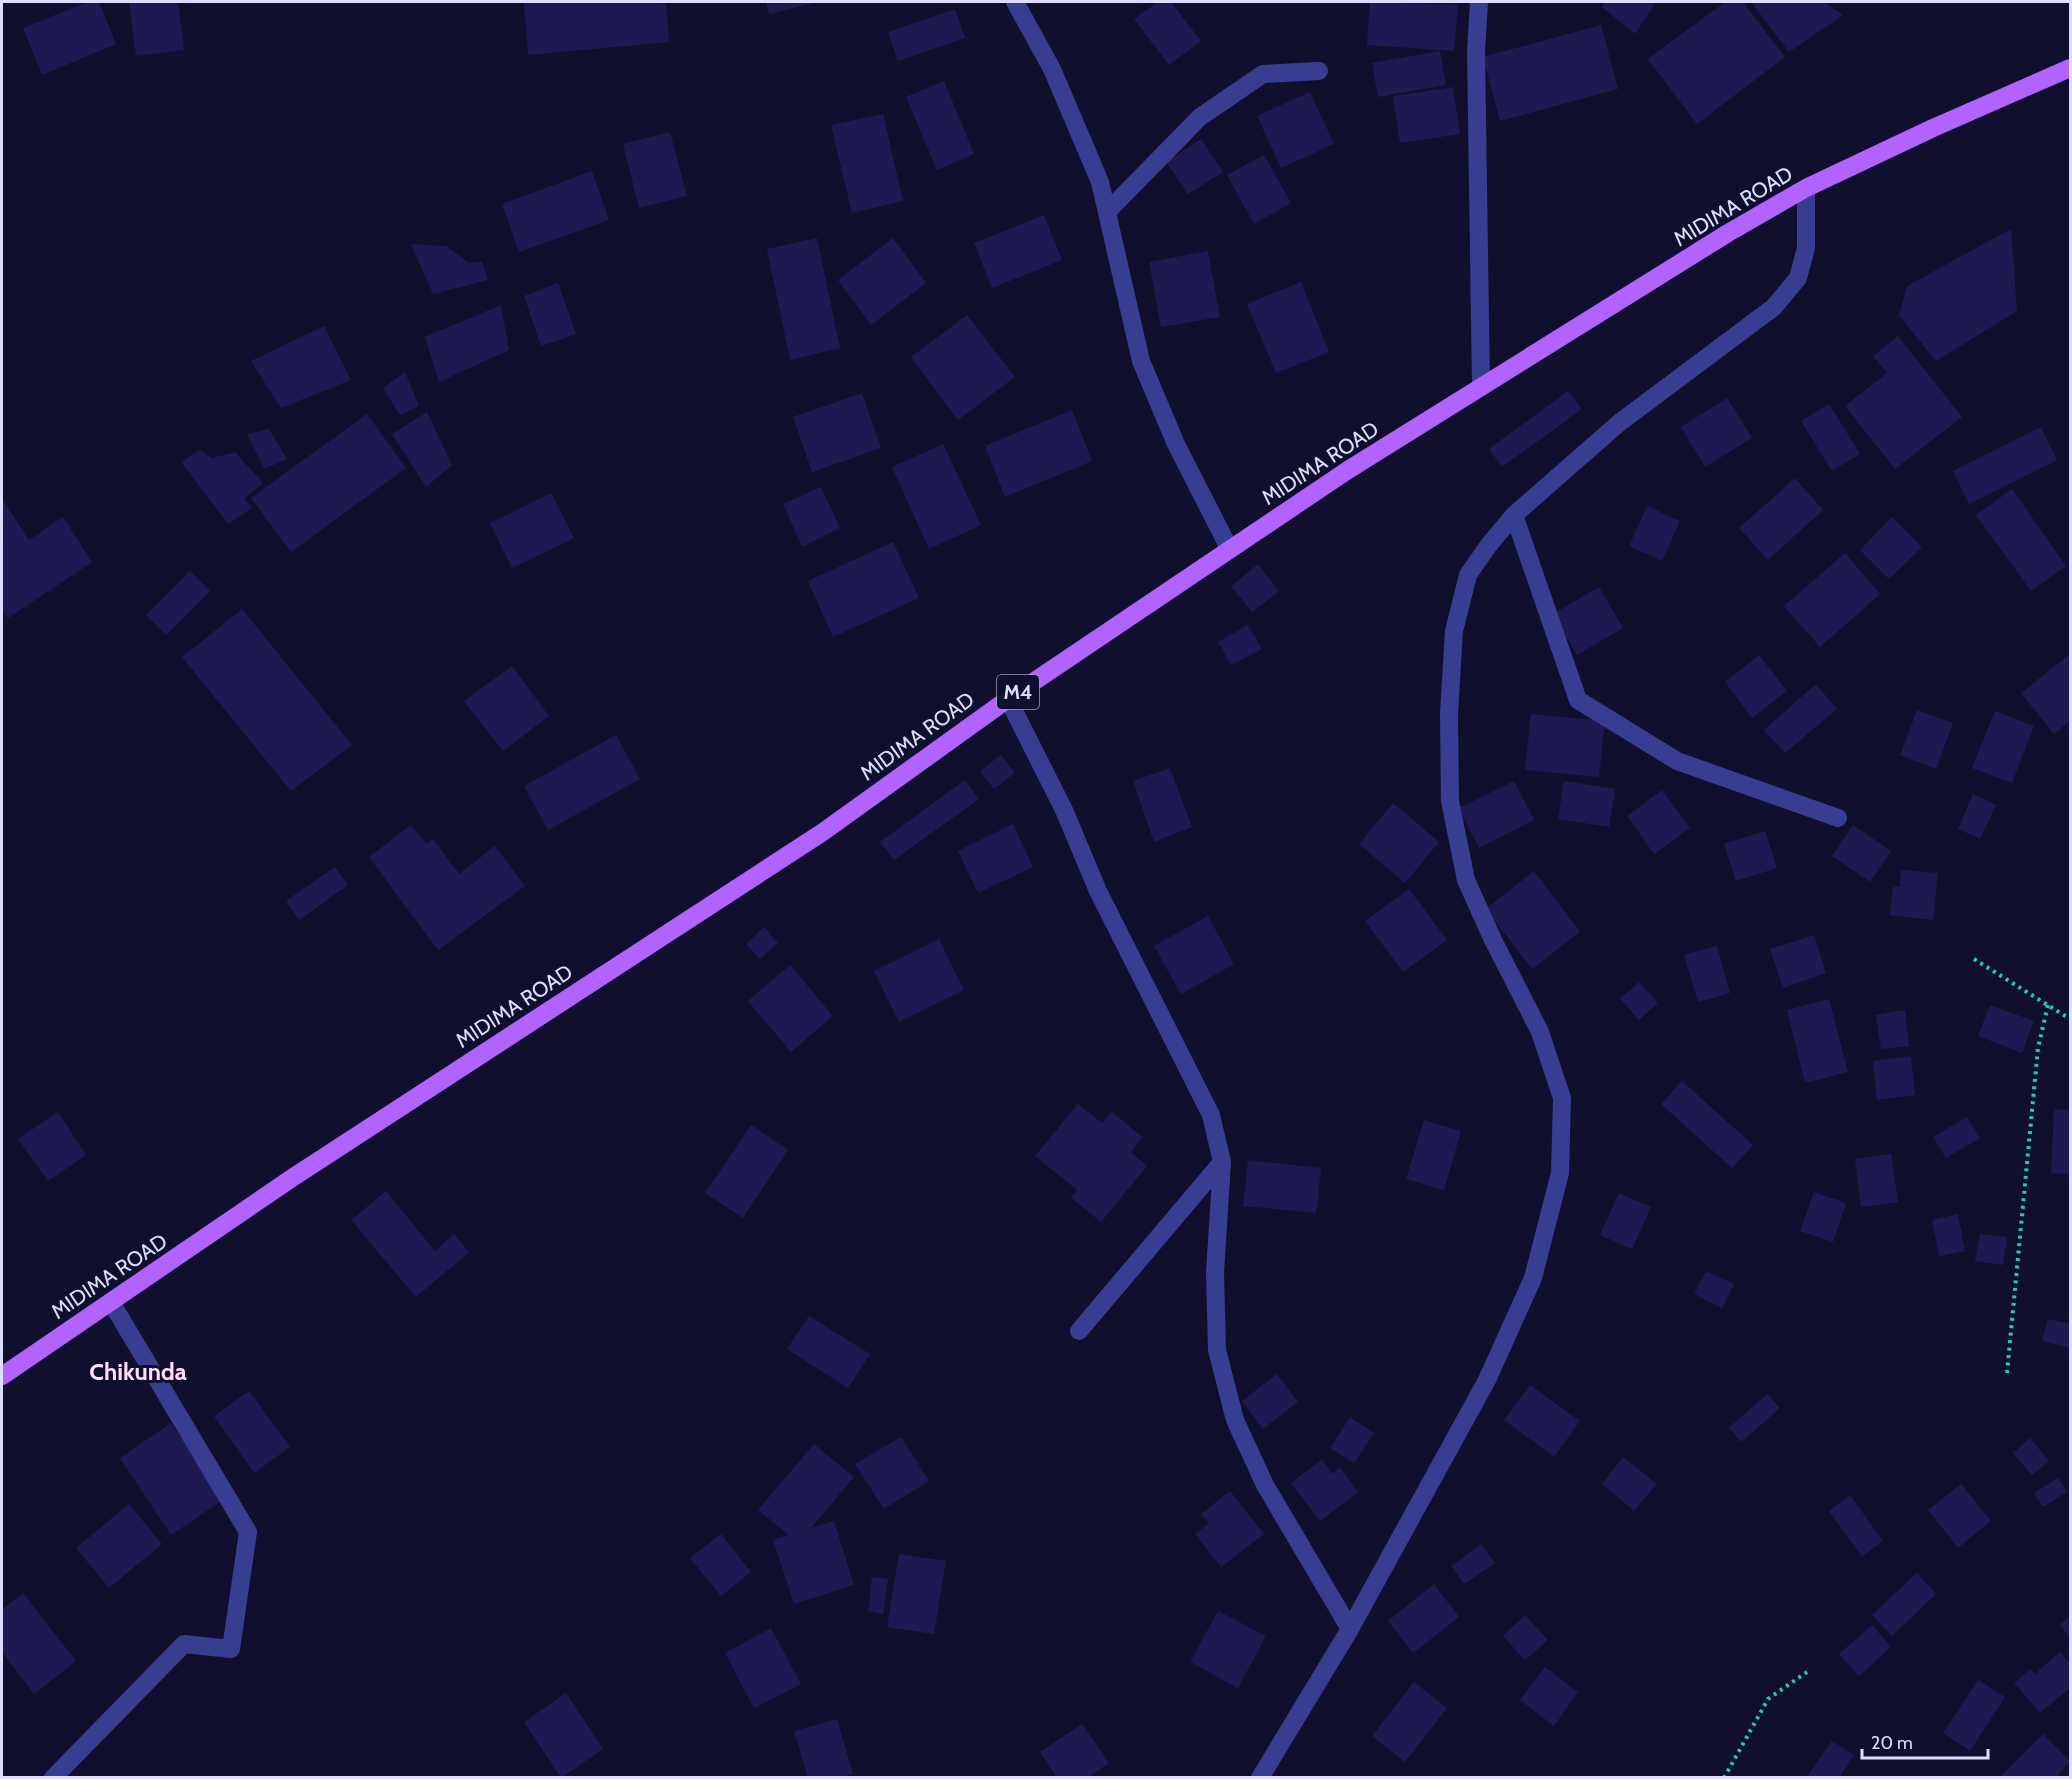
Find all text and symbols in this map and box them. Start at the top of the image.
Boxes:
street label: MIDIMA ROAD [1669,161,1797,251]
street label: MIDIMA ROAD [1257,416,1383,510]
road number: M4 [997,675,1039,709]
street label: MIDIMA ROAD [855,686,979,786]
street label: MIDIMA ROAD [451,959,577,1053]
street label: MIDIMA ROAD [46,1228,172,1324]
district label: Chikunda [89,1357,187,1386]
scale bar [1862,1722,1988,1760]
text: 20 m [1871,1732,1913,1754]

